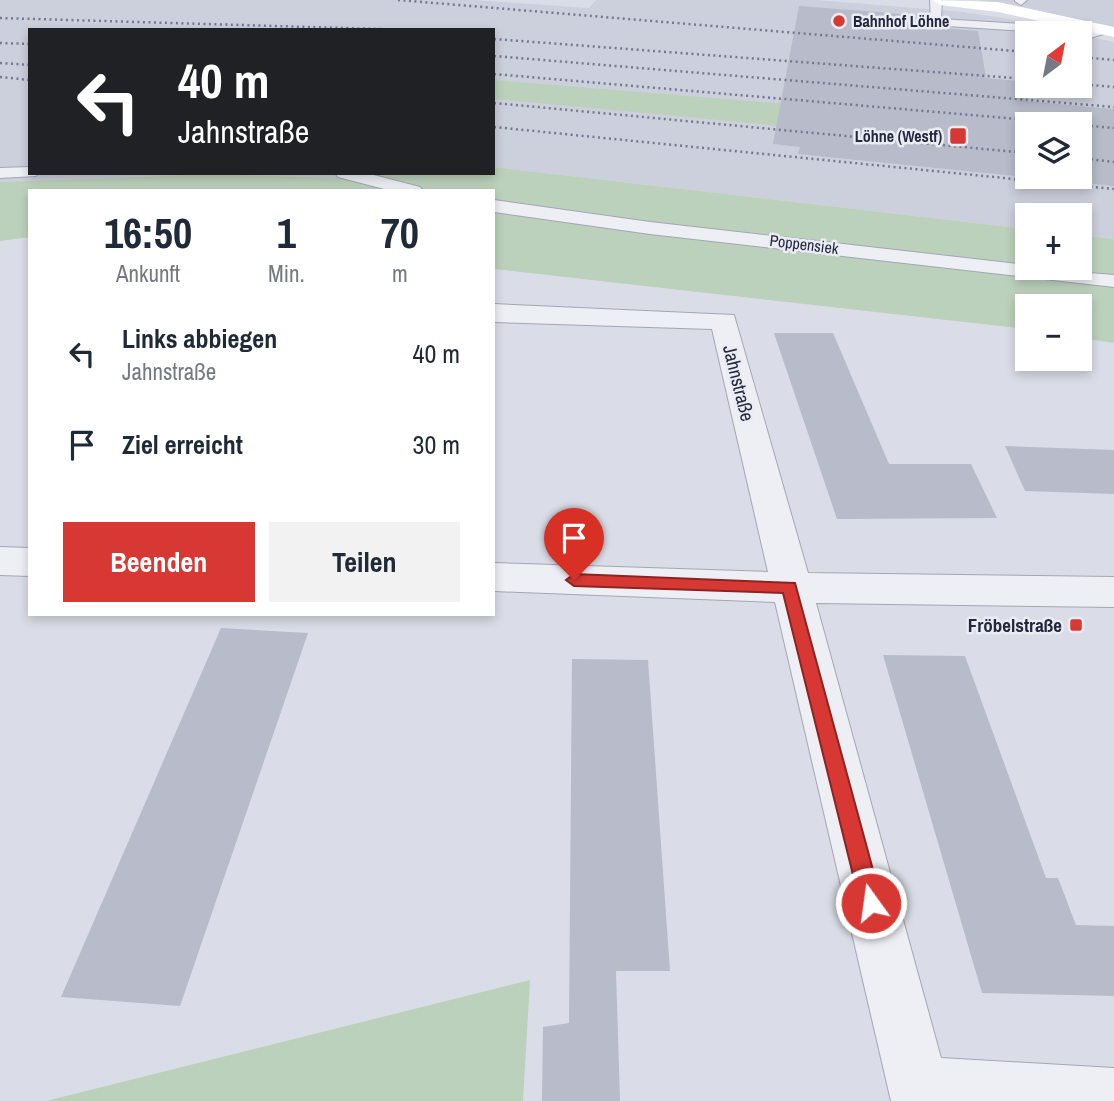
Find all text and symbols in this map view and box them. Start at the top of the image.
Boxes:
place label: Bahnhof Löhne [853,10,949,32]
marker: Bahnhof Löhne [831,13,847,29]
north arrow [1015,21,1092,98]
map controls [1015,21,1092,371]
text: 40 m [178,47,270,113]
icon: left [63,56,154,147]
text: Jahnstraße [178,110,309,153]
button: layers [1015,112,1092,189]
place label: Löhne (Westf) [855,125,942,147]
marker: Löhne (Westf) [948,126,968,146]
button: + [1015,203,1092,280]
text: 16:50 [104,205,192,261]
text: 1 [277,205,296,261]
text: 70 [381,205,419,261]
street label: Poppensiek [768,229,840,259]
text: Ankunft [116,258,180,289]
text: Min. [268,258,305,289]
text: m [392,258,408,289]
button: − [1015,294,1092,371]
text: Links abbiegen [122,321,277,356]
icon: left [63,335,101,373]
text: 40 m [413,336,460,371]
street label: Jahnstraße [717,342,761,424]
text: Jahnstraße [122,356,216,387]
icon: arrive [63,426,101,464]
text: Ziel erreicht [122,427,243,462]
text: 30 m [413,427,460,462]
pin [544,508,604,580]
icon: arrive [555,519,593,557]
button: Beenden [63,522,255,602]
button: Teilen [269,522,460,602]
place label: Fröbelstraße [968,612,1062,638]
marker: Fröbelstraße [1068,617,1084,633]
position arrow [834,866,908,940]

